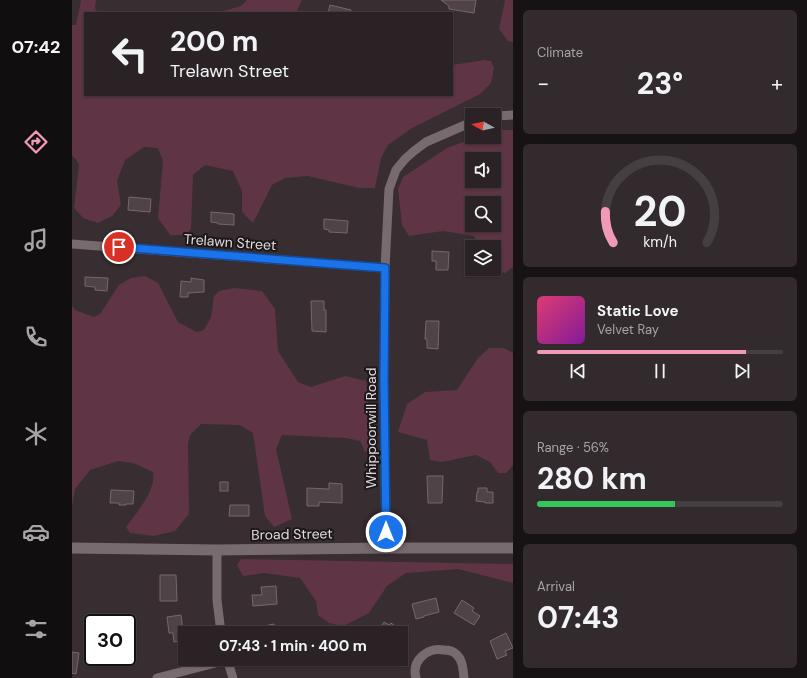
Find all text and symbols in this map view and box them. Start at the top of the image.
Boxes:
text: 200 m [170,23,258,60]
icon: left [104,28,156,80]
text: 07:42 [12,35,60,59]
text: Climate [537,44,583,61]
text: Trelawn Street [170,59,289,83]
text: 23° [637,64,683,103]
text: − [537,69,549,98]
text: + [771,69,783,98]
north arrow [465,108,501,144]
map controls [465,108,501,276]
icon: directions [22,128,50,156]
button: sound [465,152,501,188]
text: 20 [633,185,687,239]
button: search [465,196,501,232]
icon: music [22,226,50,254]
pin [102,230,136,264]
street label: Trelawn Street [183,230,277,254]
text: km/h [643,233,677,251]
icon: arrive [108,236,130,258]
button: layers [465,240,501,276]
text: Static Love [597,301,678,321]
text: Velvet Ray [597,321,659,338]
icon: phone [22,323,50,351]
icon: previous [567,360,589,382]
icon: pause [649,360,671,382]
icon: next [731,360,753,382]
street label: Whippoorwill Road [362,368,380,488]
icon: climate [22,420,50,448]
text: Range · 56% [537,439,609,456]
text: 280 km [537,459,647,498]
position arrow [365,511,407,553]
icon: car [22,518,50,546]
street label: Broad Street [251,524,333,544]
text: Arrival [537,578,575,595]
text: 07:43 [537,598,619,637]
speed limit sign: 30 [84,614,136,666]
icon: filters [22,615,50,643]
text: 07:43 · 1 min · 400 m [219,636,367,656]

